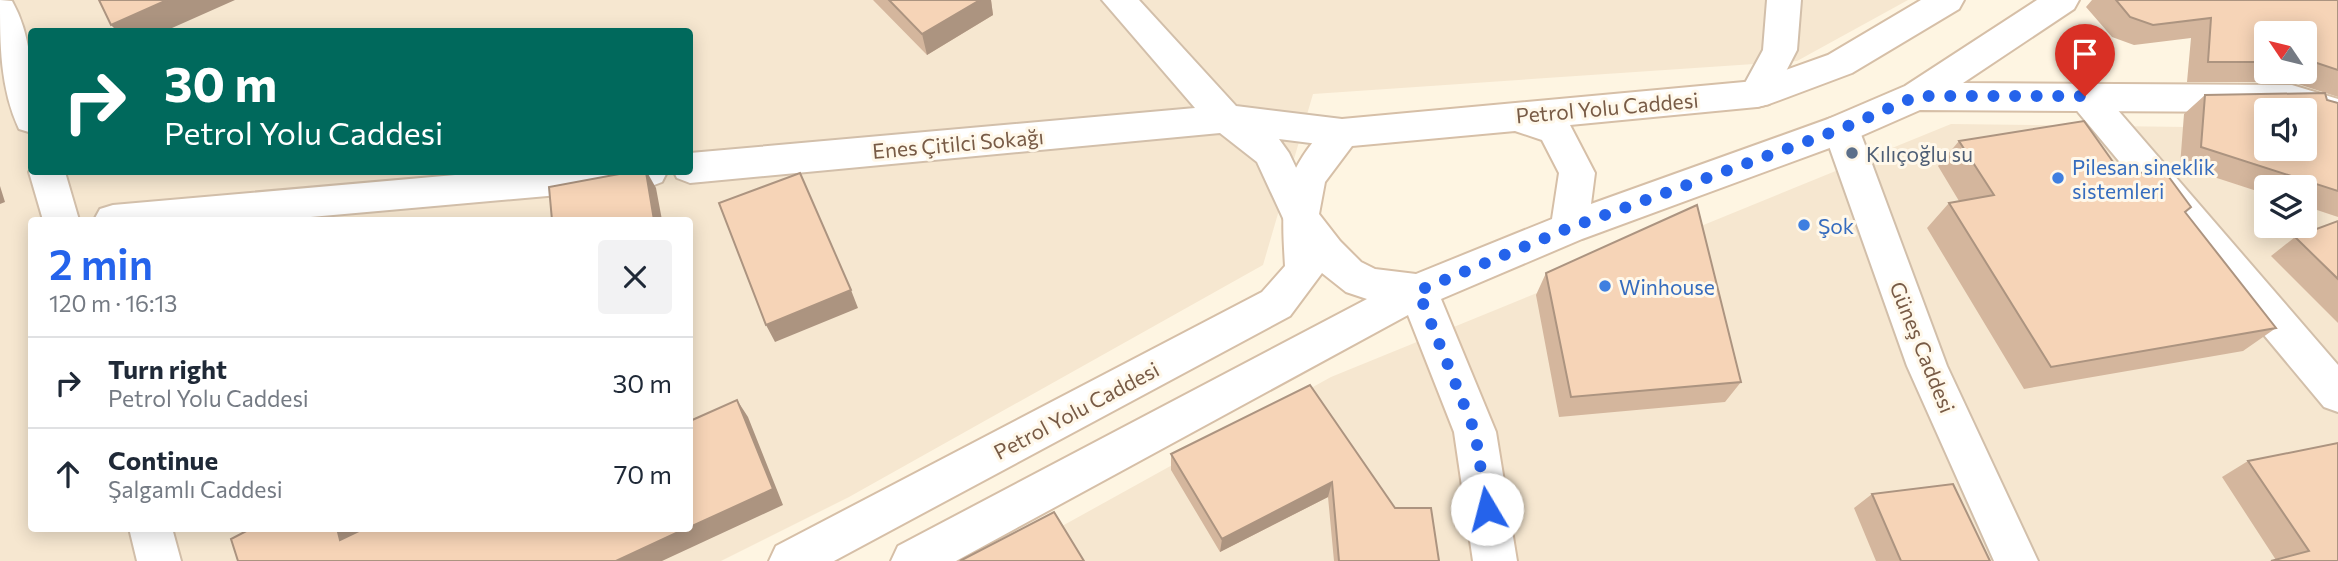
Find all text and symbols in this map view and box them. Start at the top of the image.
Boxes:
north arrow [2254,21,2317,84]
map controls [2254,21,2317,238]
pin [2055,24,2115,96]
icon: arrive [2066,35,2104,73]
text: 30 m [164,52,277,112]
icon: right [49,56,140,147]
street label: Petrol Yolu Caddesi [1515,87,1699,127]
button: sound [2254,98,2317,161]
text: Petrol Yolu Caddesi [164,112,443,152]
street label: Enes Çitilci Sokağı [871,123,1045,163]
place label: Kılıçoğlu su [1866,141,1973,166]
marker: Kılıçoğlu su [1844,145,1860,161]
place label: Pilesan sineklik sistemleri [2072,154,2215,203]
marker: Pilesan sineklik sistemleri [2050,170,2066,186]
button: layers [2254,175,2317,238]
place label: Şok [1818,213,1854,238]
marker: Şok [1796,217,1812,233]
text: 2 min [49,237,153,289]
button: close [598,240,672,314]
place label: Winhouse [1619,274,1715,299]
marker: Winhouse [1597,278,1613,294]
street label: Güneş Caddesi [1885,278,1961,416]
text: 120 m · 16:13 [49,289,177,317]
text: Turn right [108,353,227,384]
street label: Petrol Yolu Caddesi [989,356,1163,464]
icon: right [49,364,87,402]
text: 30 m [613,367,672,398]
text: Petrol Yolu Caddesi [108,384,309,412]
text: Continue [108,444,218,475]
icon: ahead [49,455,87,493]
text: 70 m [614,458,672,489]
position arrow [1450,472,1524,546]
text: Şalgamlı Caddesi [108,475,283,503]

